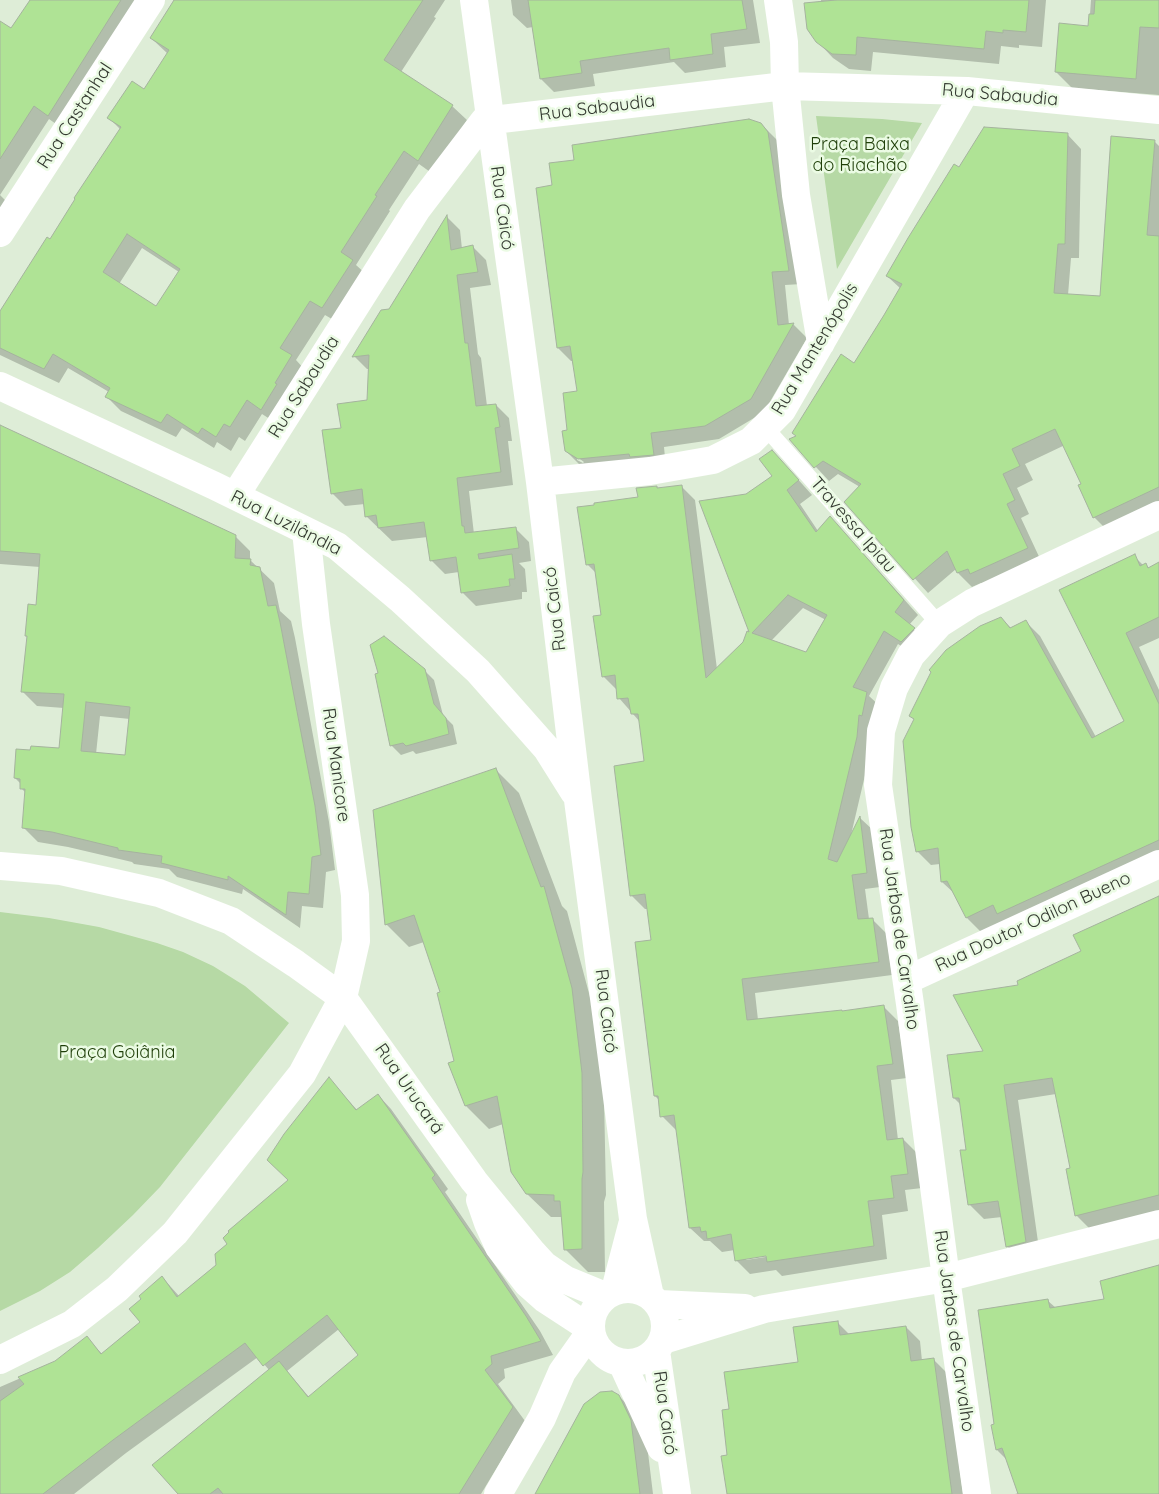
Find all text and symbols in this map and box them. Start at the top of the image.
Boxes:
street label: Rua Castanhal [33,59,117,173]
street label: Rua Sabaudia [941,79,1059,111]
street label: Rua Sabaudia [538,90,656,126]
park label: Praça Baixa do Riachão [810,134,910,176]
street label: Rua Caicó [485,165,519,251]
street label: Rua Mantenópolis [767,279,863,419]
street label: Rua Sabaudia [264,332,344,442]
street label: Travessa Ipiau [806,473,900,577]
street label: Rua Luzilândia [227,486,345,560]
street label: Rua Caicó [539,566,571,652]
street label: Rua Manicore [317,707,355,823]
street label: Rua Jarbas de Carvalho [874,827,924,1031]
street label: Rua Doutor Odilon Bueno [932,867,1134,977]
street label: Rua Caicó [590,968,622,1054]
street label: Rua Urucará [370,1039,448,1139]
park label: Praça Goiânia [59,1042,175,1064]
street label: Rua Jarbas de Carvalho [929,1229,979,1433]
street label: Rua Caicó [648,1370,682,1456]

